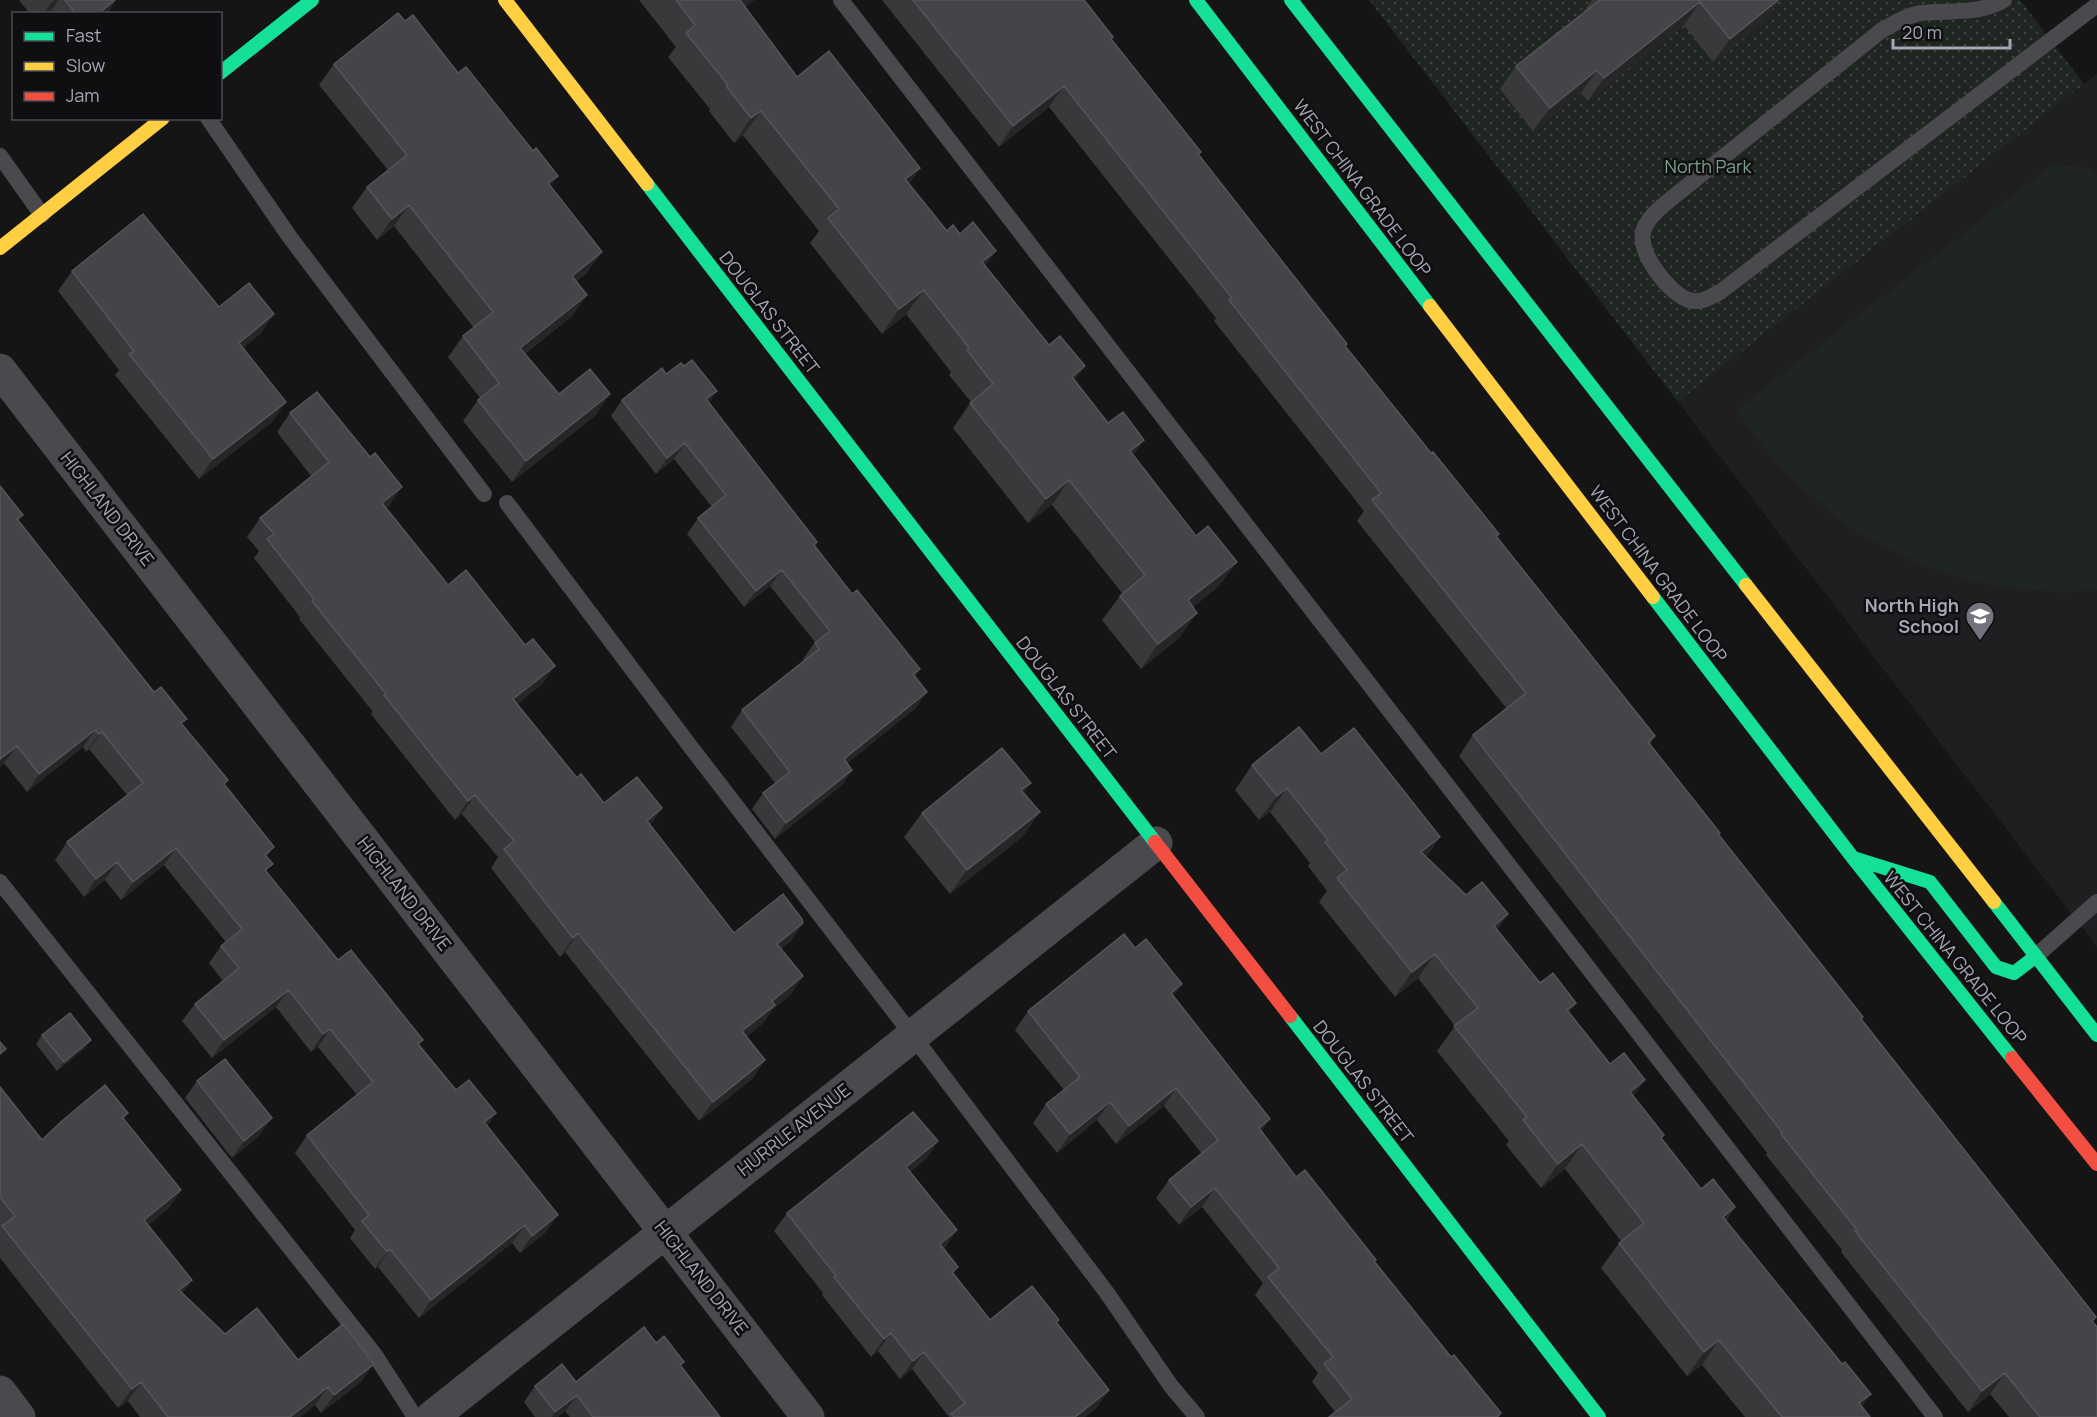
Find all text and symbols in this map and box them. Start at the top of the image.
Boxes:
legend [12,12,222,120]
scale bar [1893,12,2010,50]
text: 20 m [1902,20,1942,44]
text: Fast [66,23,101,47]
text: Slow [66,53,106,77]
text: Jam [66,83,100,107]
street label: WEST CHINA GRADE LOOP [1288,94,1437,281]
park label: North Park [1665,154,1752,178]
street label: DOUGLAS STREET [714,246,826,379]
street label: HIGHLAND DRIVE [56,446,160,571]
street label: WEST CHINA GRADE LOOP [1584,480,1733,667]
place label: North High School [1865,593,1959,638]
school or university icon: North High School [1964,600,1996,642]
street label: DOUGLAS STREET [1011,631,1123,764]
street label: HIGHLAND DRIVE [353,831,457,956]
street label: WEST CHINA GRADE LOOP [1879,866,2033,1049]
street label: DOUGLAS STREET [1308,1015,1420,1148]
street label: HURRLE AVENUE [732,1078,855,1181]
street label: HIGHLAND DRIVE [650,1215,754,1340]

